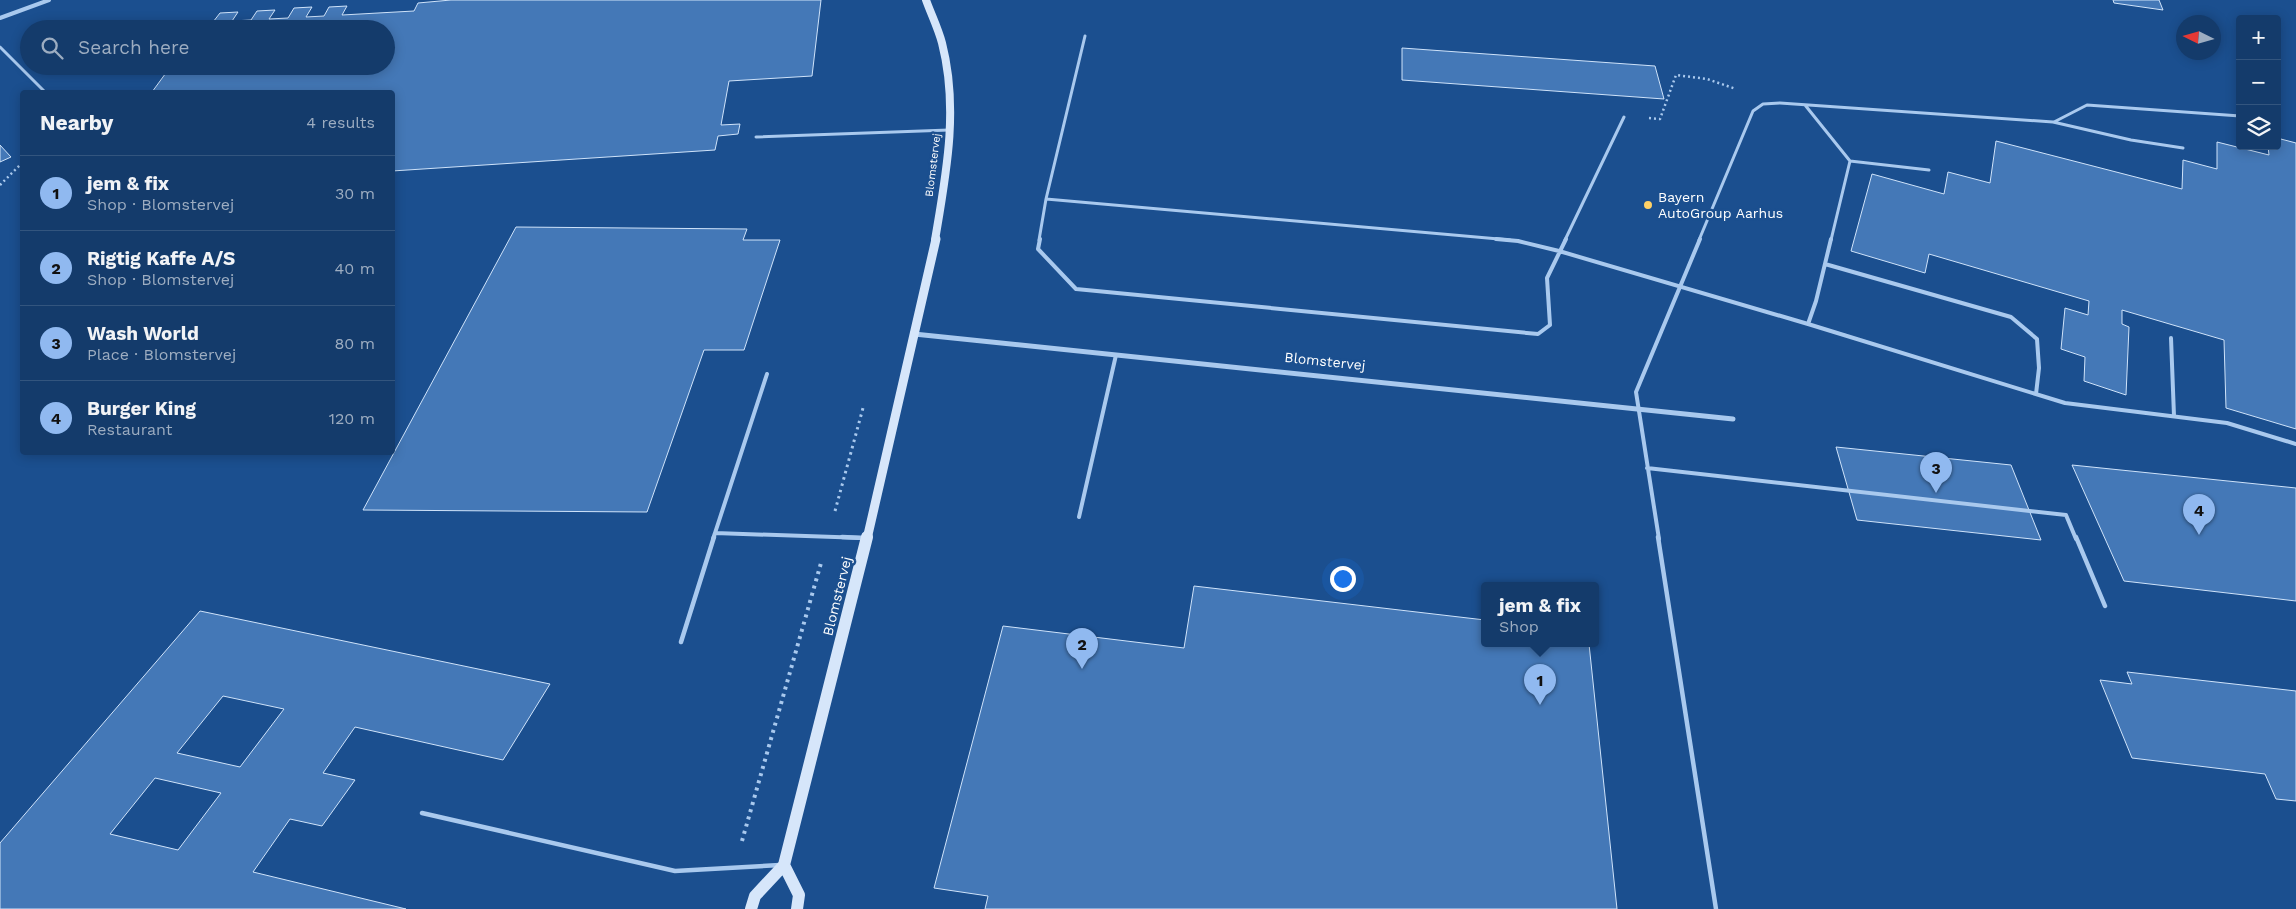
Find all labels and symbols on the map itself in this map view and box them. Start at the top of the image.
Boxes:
north arrow [2176,15,2221,60]
street label: Blomstervej [923,132,943,197]
place label: Bayern AutoGroup Aarhus [1658,189,1783,221]
marker: Bayern AutoGroup Aarhus [1642,199,1654,211]
street label: Blomstervej [1284,349,1366,373]
pin: 3 [1920,452,1952,493]
pin: 4 [2183,494,2215,535]
street label: Blomstervej [819,555,855,637]
your location [1330,566,1356,592]
pin: 2 [1066,628,1098,669]
pin: 1 [1524,664,1556,705]

